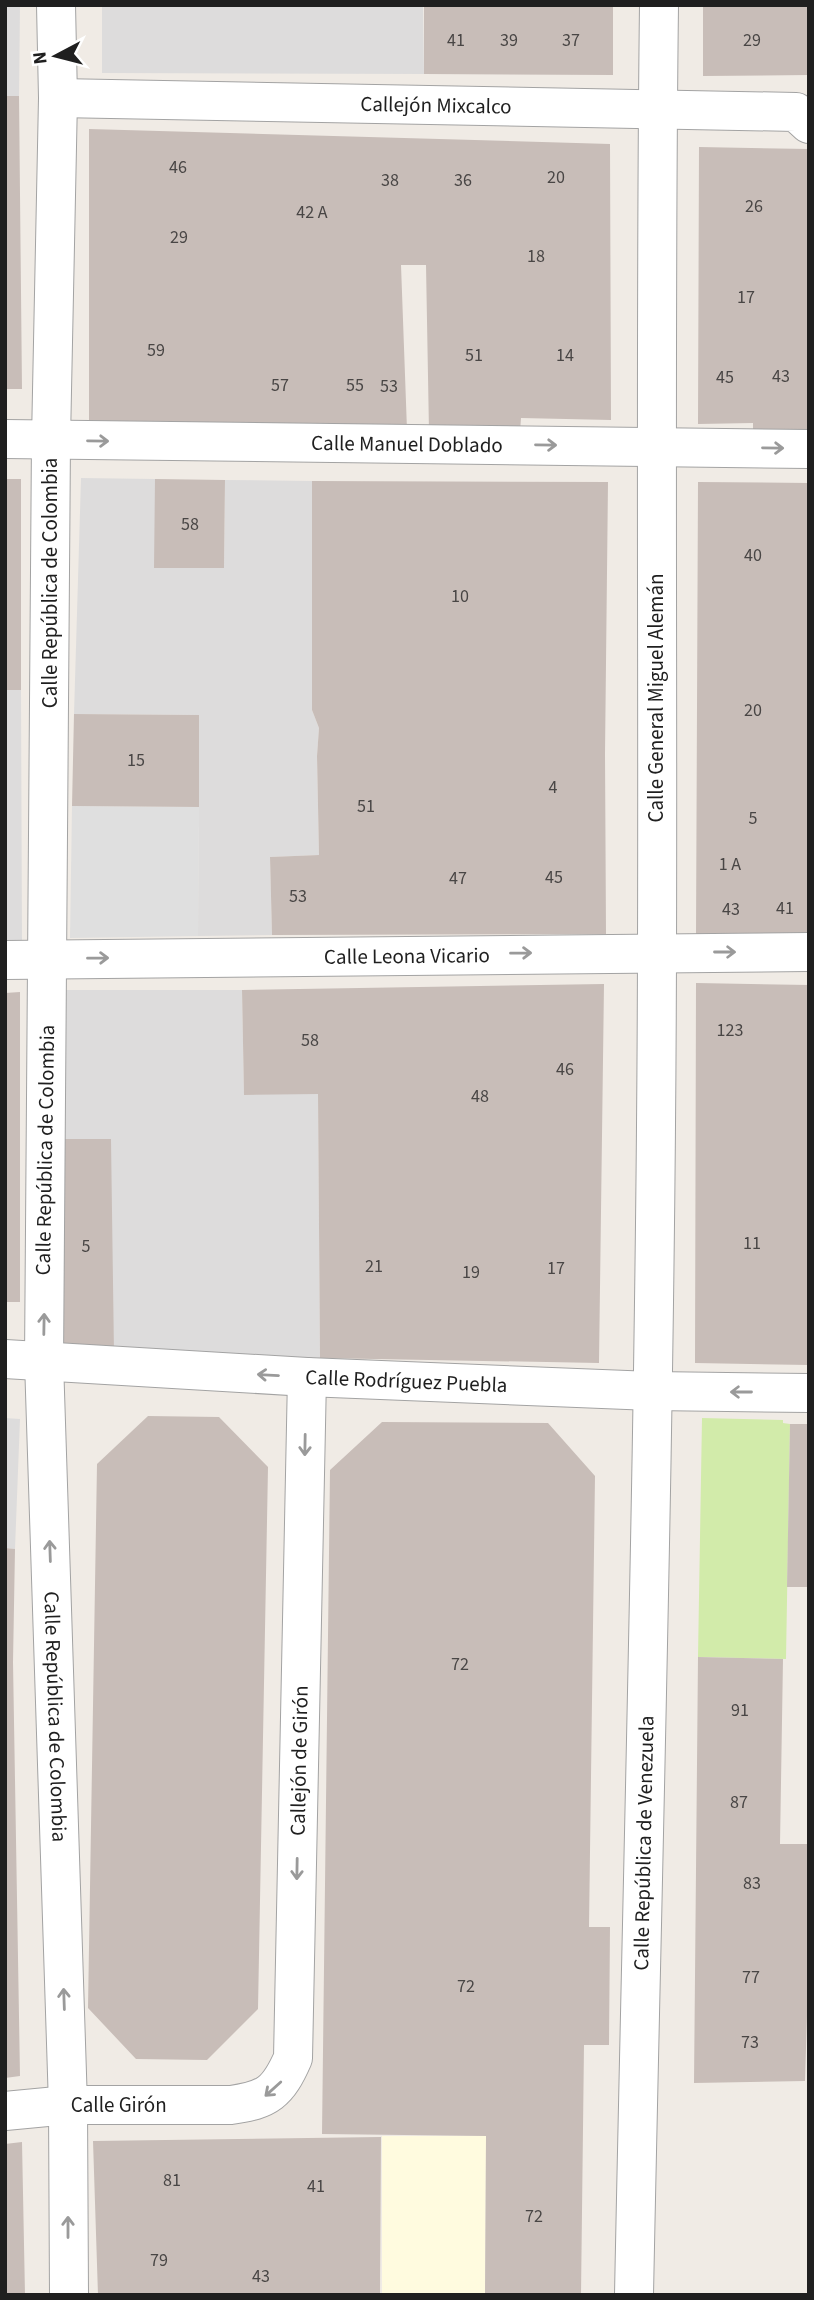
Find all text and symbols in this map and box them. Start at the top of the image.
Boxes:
north arrow [21,21,91,91]
house number: 41 [447,28,465,53]
house number: 39 [500,28,518,53]
house number: 37 [562,28,580,53]
house number: 29 [743,28,761,53]
text: N [26,50,55,66]
street label: Callejón Mixcalco [360,89,512,122]
house number: 46 [169,155,187,180]
house number: 20 [547,165,565,190]
house number: 38 [381,168,399,193]
house number: 36 [454,168,472,193]
house number: 26 [745,194,763,219]
house number: 42 A [296,200,328,225]
house number: 29 [170,225,188,250]
house number: 18 [527,244,545,269]
house number: 17 [737,285,755,310]
house number: 59 [147,338,165,363]
house number: 51 [465,343,483,368]
house number: 14 [556,343,574,368]
house number: 43 [772,364,790,389]
house number: 45 [716,365,734,390]
house number: 57 [271,373,289,398]
house number: 55 [346,373,364,398]
house number: 53 [380,374,398,399]
street label: Calle Manuel Doblado [311,428,503,460]
one-way arrow [86,434,109,448]
one-way arrow [534,438,557,452]
one-way arrow [762,441,785,455]
street label: Calle República de Colombia [35,458,65,708]
house number: 58 [181,512,199,537]
house number: 40 [744,543,762,568]
street label: Calle General Miguel Alemán [641,573,671,823]
house number: 10 [451,584,469,609]
house number: 20 [744,698,762,723]
house number: 15 [127,748,145,773]
house number: 4 [549,775,558,800]
house number: 51 [357,794,375,819]
house number: 5 [749,806,758,831]
house number: 1 A [719,852,741,877]
house number: 45 [545,865,563,890]
house number: 47 [449,866,467,891]
house number: 53 [289,884,307,909]
house number: 41 [776,896,794,921]
house number: 43 [722,897,740,922]
street label: Calle Leona Vicario [324,940,490,972]
one-way arrow [714,945,737,959]
one-way arrow [510,946,533,960]
one-way arrow [86,951,109,965]
house number: 123 [717,1018,743,1043]
street label: Calle República de Colombia [28,1024,62,1276]
house number: 58 [301,1028,319,1053]
house number: 46 [556,1057,574,1082]
house number: 48 [471,1084,489,1109]
house number: 11 [743,1231,761,1256]
house number: 5 [82,1234,91,1259]
house number: 21 [365,1254,383,1279]
house number: 17 [547,1256,565,1281]
house number: 19 [462,1260,480,1285]
one-way arrow [37,1313,51,1336]
street label: Calle Rodríguez Puebla [305,1362,508,1400]
one-way arrow [257,1368,280,1381]
one-way arrow [729,1385,752,1399]
one-way arrow [299,1433,312,1456]
one-way arrow [43,1540,56,1563]
street label: Calle República de Colombia [36,1591,75,1842]
house number: 72 [451,1652,469,1677]
street label: Callejón de Girón [283,1685,316,1836]
house number: 91 [731,1698,749,1723]
street label: Calle República de Venezuela [626,1715,662,1971]
house number: 87 [730,1790,748,1815]
one-way arrow [290,1857,304,1880]
house number: 83 [743,1871,761,1896]
house number: 77 [742,1965,760,1990]
house number: 72 [457,1974,475,1999]
one-way arrow [58,1988,71,2011]
house number: 73 [741,2030,759,2055]
one-way arrow [264,2081,282,2097]
street label: Calle Girón [71,2090,167,2120]
house number: 81 [163,2168,181,2193]
house number: 41 [307,2174,325,2199]
house number: 72 [525,2204,543,2229]
one-way arrow [61,2215,75,2238]
house number: 79 [150,2248,168,2273]
house number: 43 [252,2264,270,2289]

